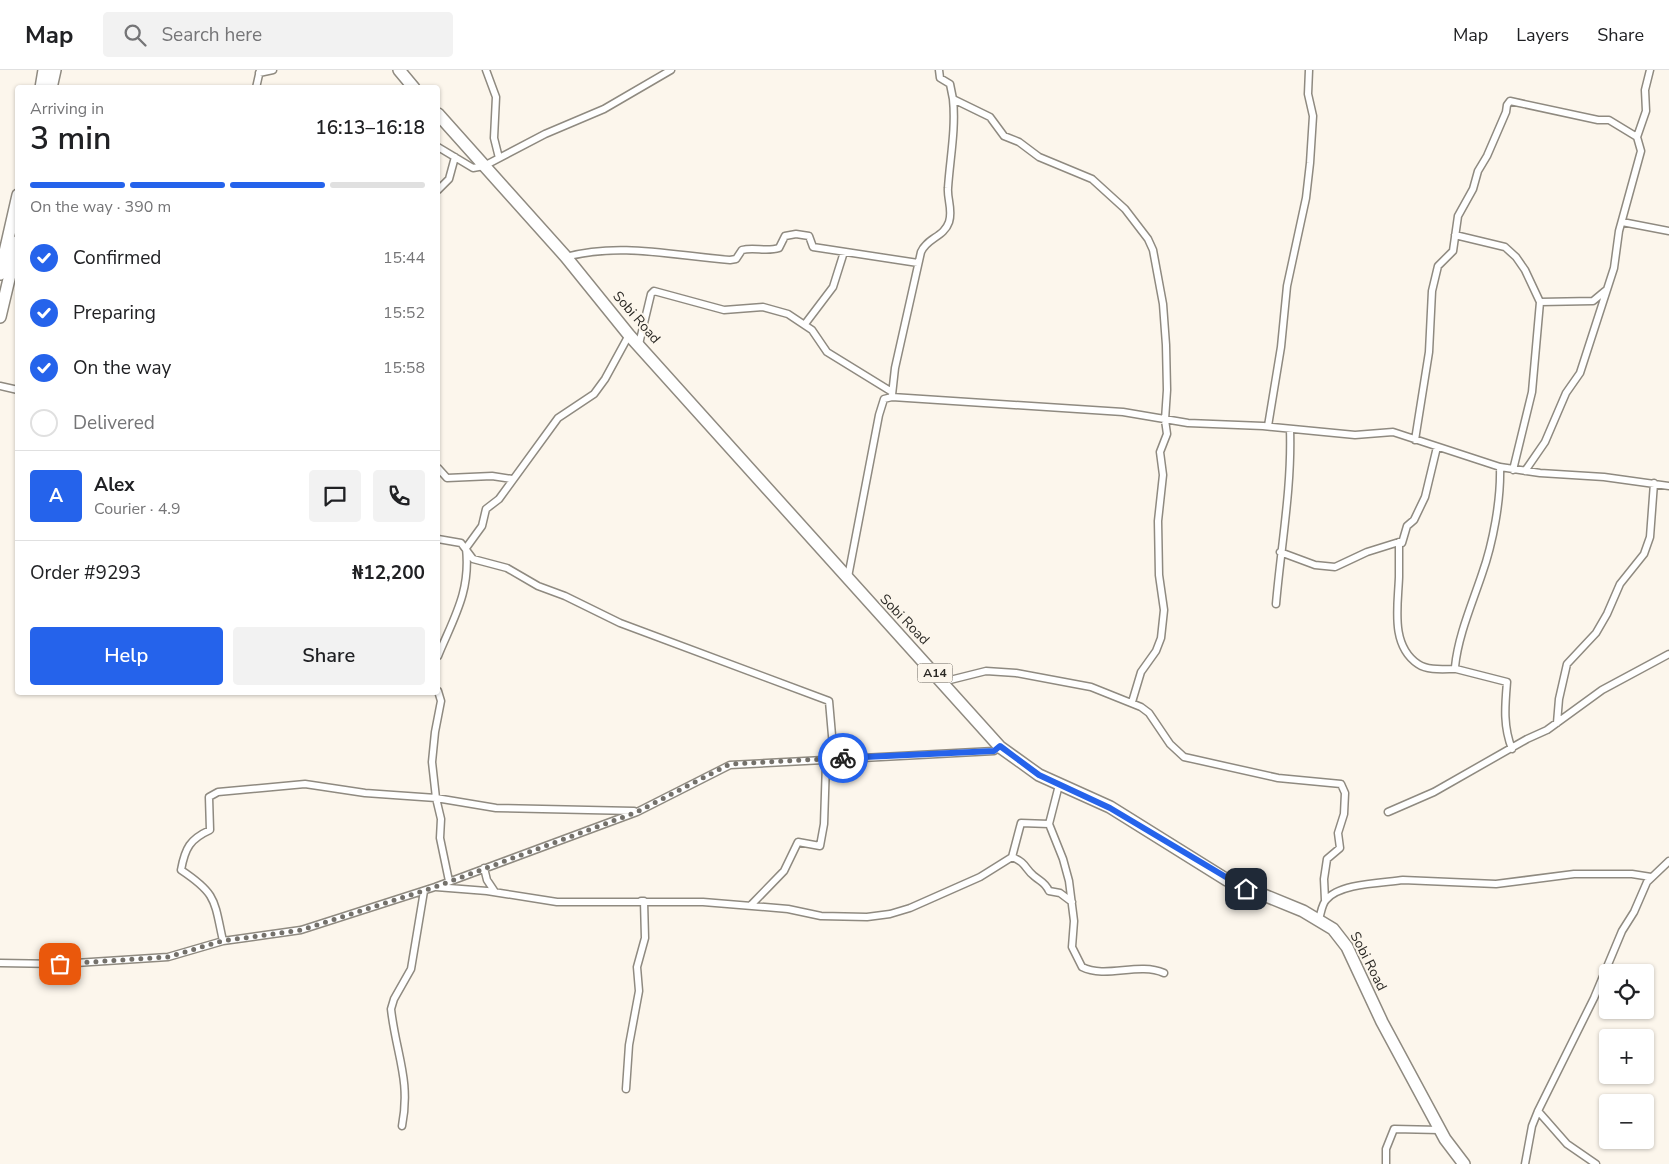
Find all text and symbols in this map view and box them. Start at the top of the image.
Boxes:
search box [103,12,453,57]
text: Map [25,19,73,51]
icon: search [121,21,149,49]
text: Search here [161,22,262,48]
text: Map [1453,23,1488,47]
text: Layers [1516,23,1569,47]
text: Share [1597,23,1644,47]
text: Arriving in [30,98,104,120]
text: 16:13–16:18 [315,115,425,141]
text: 3 min [30,117,112,160]
text: On the way · 390 m [30,196,171,218]
icon: check [30,244,58,272]
text: Confirmed [73,245,161,271]
text: 15:44 [383,247,425,269]
street label: Sobi Road [608,287,665,348]
icon: check [30,299,58,327]
text: Preparing [73,300,156,326]
text: 15:52 [383,302,425,324]
icon: check [30,354,58,382]
text: On the way [73,355,171,381]
text: 15:58 [383,357,425,379]
text: Delivered [73,410,155,436]
button: chat [309,470,361,522]
button: phone [373,470,425,522]
text: Alex [94,472,135,498]
text: A [49,483,63,509]
text: Courier · 4.9 [94,498,180,520]
text: Order #9293 [30,560,141,586]
text: ₦12,200 [352,560,425,586]
street label: Sobi Road [876,590,934,649]
button: Help [30,627,223,685]
button: Share [233,627,425,685]
road number: A14 [918,664,952,682]
courier [818,733,868,783]
icon: bike [829,744,857,772]
pin [1225,868,1267,910]
icon: home [1232,875,1260,903]
street label: Sobi Road [1346,928,1392,994]
pin [39,943,81,985]
icon: bag [46,950,74,978]
map controls [1599,964,1654,1149]
button: locate [1599,964,1654,1019]
button: + [1599,1029,1654,1084]
button: − [1599,1094,1654,1149]

